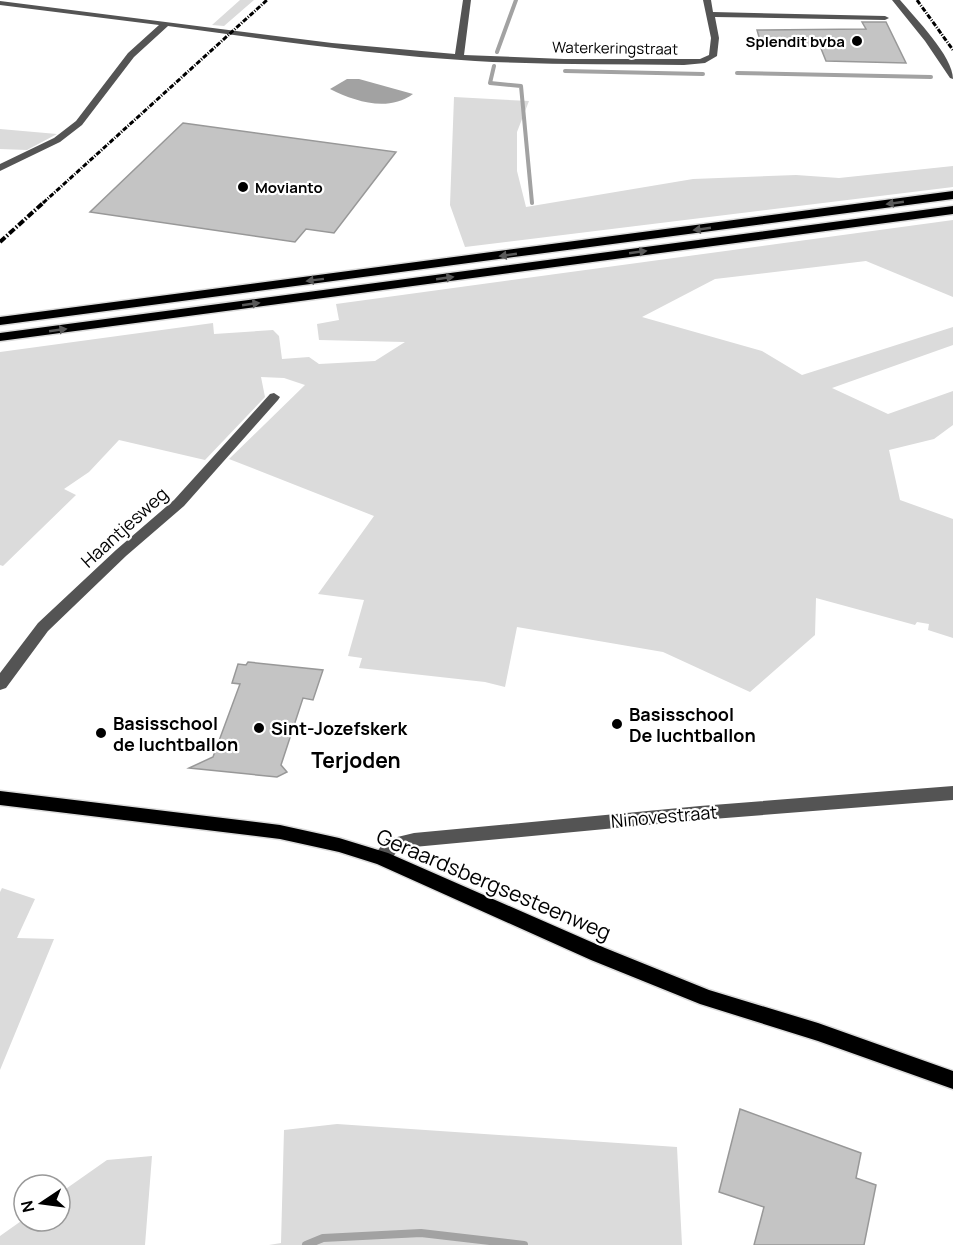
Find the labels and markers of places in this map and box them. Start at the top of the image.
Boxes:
place label: Splendit bvba [746,31,845,52]
marker: Splendit bvba [850,34,864,48]
place label: Movianto [255,177,323,198]
marker: Movianto [236,180,250,194]
place label: Basisschool De luchtballon [629,702,756,747]
place label: Basisschool de luchtballon [113,711,238,756]
place label: Sint-Jozefskerk [271,716,409,740]
marker: Basisschool De luchtballon [610,717,624,731]
marker: Sint-Jozefskerk [252,721,266,735]
marker: Basisschool de luchtballon [94,726,108,740]

